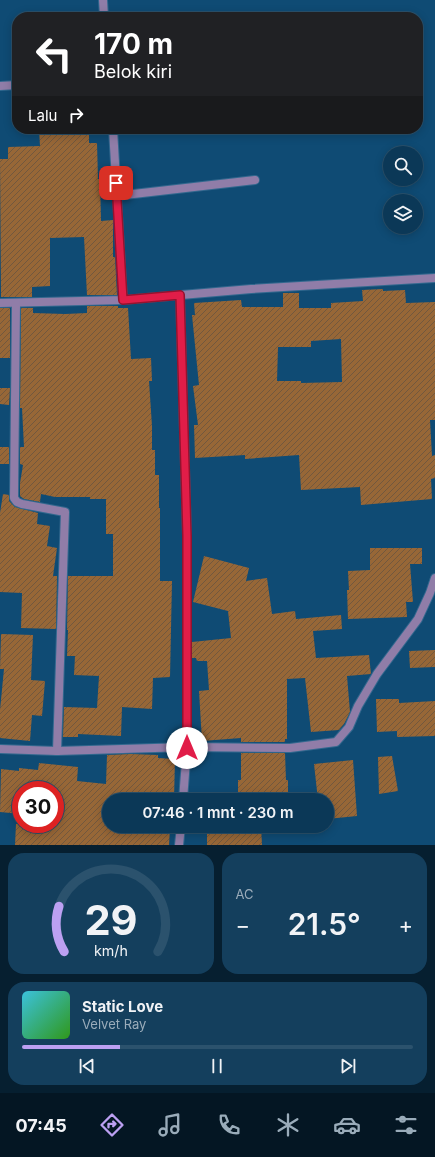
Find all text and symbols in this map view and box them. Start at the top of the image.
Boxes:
text: 170 m [94,27,173,61]
icon: left [28,28,80,80]
text: Belok kiri [94,61,172,82]
icon: right [65,104,87,126]
text: Lalu [28,106,57,125]
map controls [383,146,423,234]
button: search [383,146,423,186]
pin [99,166,133,200]
icon: arrive [105,172,127,194]
button: layers [383,194,423,234]
position arrow [166,727,208,769]
speed limit sign: 30 [12,781,64,833]
text: 07:46 · 1 mnt · 230 m [143,803,293,822]
text: AC [236,886,254,902]
text: 29 [84,894,137,944]
text: 21.5° [288,906,361,942]
text: − [236,912,250,938]
text: + [398,912,413,938]
text: km/h [94,941,128,958]
text: Static Love [82,997,163,1016]
text: Velvet Ray [82,1016,146,1032]
icon: previous [76,1055,98,1077]
icon: pause [206,1055,228,1077]
icon: next [337,1055,359,1077]
icon: directions [98,1111,126,1139]
icon: music [156,1111,184,1139]
icon: phone [215,1111,243,1139]
icon: climate [274,1111,302,1139]
icon: car [333,1111,361,1139]
icon: filters [392,1111,420,1139]
text: 07:45 [15,1115,67,1136]

